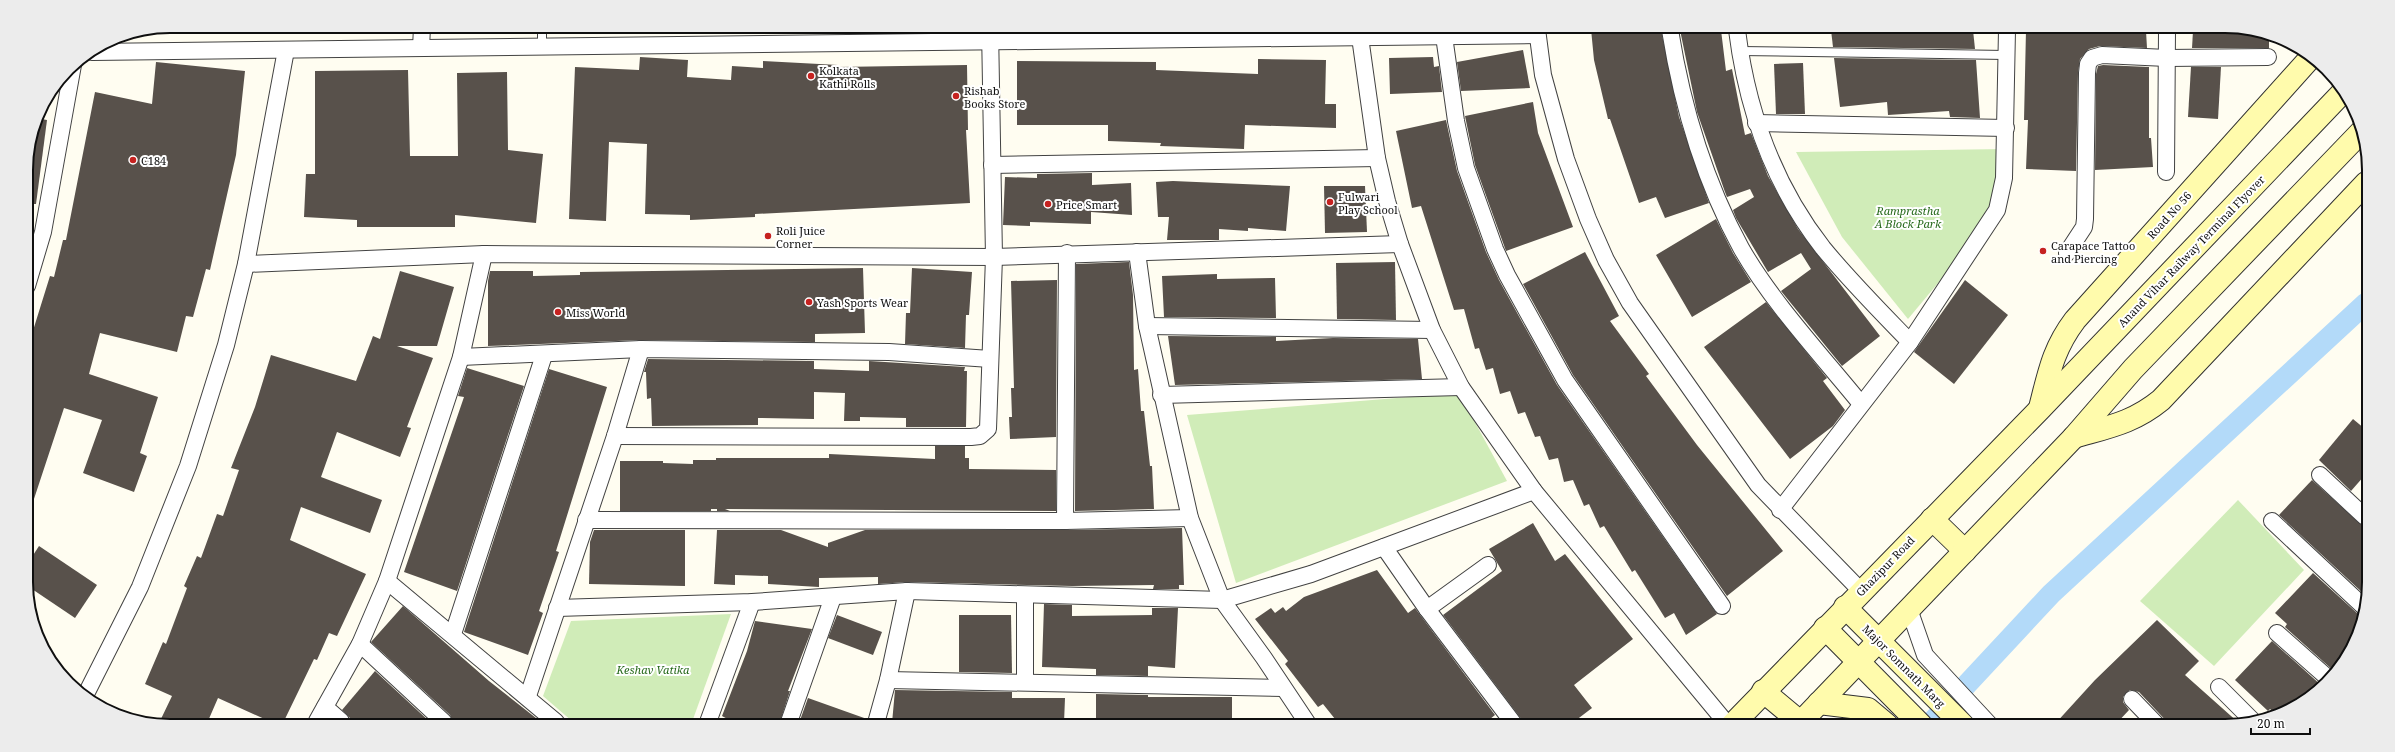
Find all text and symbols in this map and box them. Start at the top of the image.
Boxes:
place label: Kolkata Kathi Rolls [819,63,876,91]
marker: Kolkata Kathi Rolls [806,71,816,81]
place label: Rishab Books Store [964,83,1026,111]
marker: Rishab Books Store [951,91,961,101]
place label: C184 [141,153,166,168]
marker: C184 [128,155,138,165]
street label: Anand Vihar Railway Terminal Flyover [2114,171,2268,330]
street label: Road No 56 [2144,188,2194,242]
place label: Fulwari Play School [1338,189,1398,217]
place label: Price Smart [1056,197,1117,212]
marker: Fulwari Play School [1325,197,1335,207]
marker: Price Smart [1043,199,1053,209]
park label: Ramprastha A Block Park [1874,203,1942,231]
place label: Roli Juice Corner [776,223,825,251]
marker: Roli Juice Corner [763,231,773,241]
place label: Carapace Tattoo and Piercing [2051,238,2135,266]
marker: Carapace Tattoo and Piercing [2038,246,2048,256]
place label: Yash Sports Wear [816,295,909,310]
marker: Yash Sports Wear [804,297,814,307]
place label: Miss World [566,305,625,320]
marker: Miss World [553,307,563,317]
street label: Ghazipur Road [1852,532,1918,599]
street label: Major Somnath Marg [1859,621,1949,711]
park label: Keshav Vatika [616,662,690,677]
scale bar [2251,710,2310,736]
text: 20 m [2257,715,2285,732]

